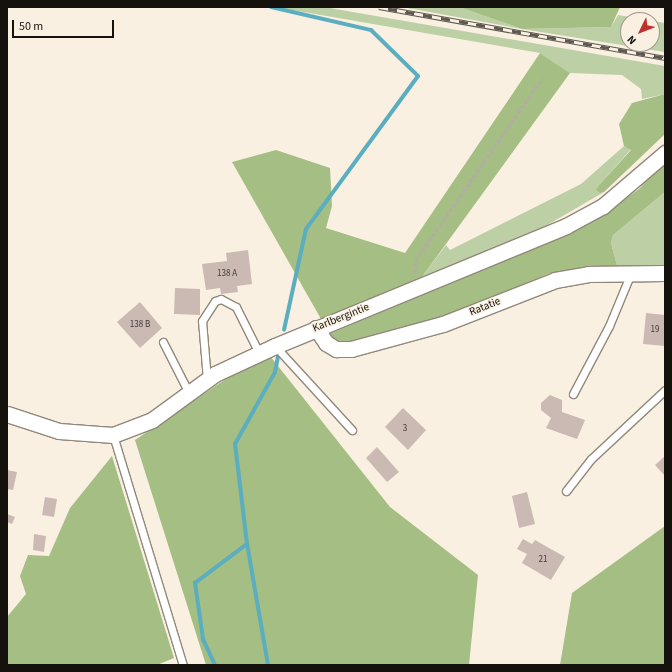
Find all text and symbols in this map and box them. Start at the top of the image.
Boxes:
scale bar [14,12,116,38]
north arrow [620,12,660,52]
text: 50 m [19,18,43,35]
text: N [624,32,640,48]
house number: 138 A [217,269,237,279]
street label: Ratatie [468,295,502,319]
street label: Karlbergintie [311,301,371,335]
house number: 138 B [130,320,150,330]
house number: 19 [651,325,659,335]
house number: 3 [403,424,407,434]
house number: 21 [539,555,547,565]

